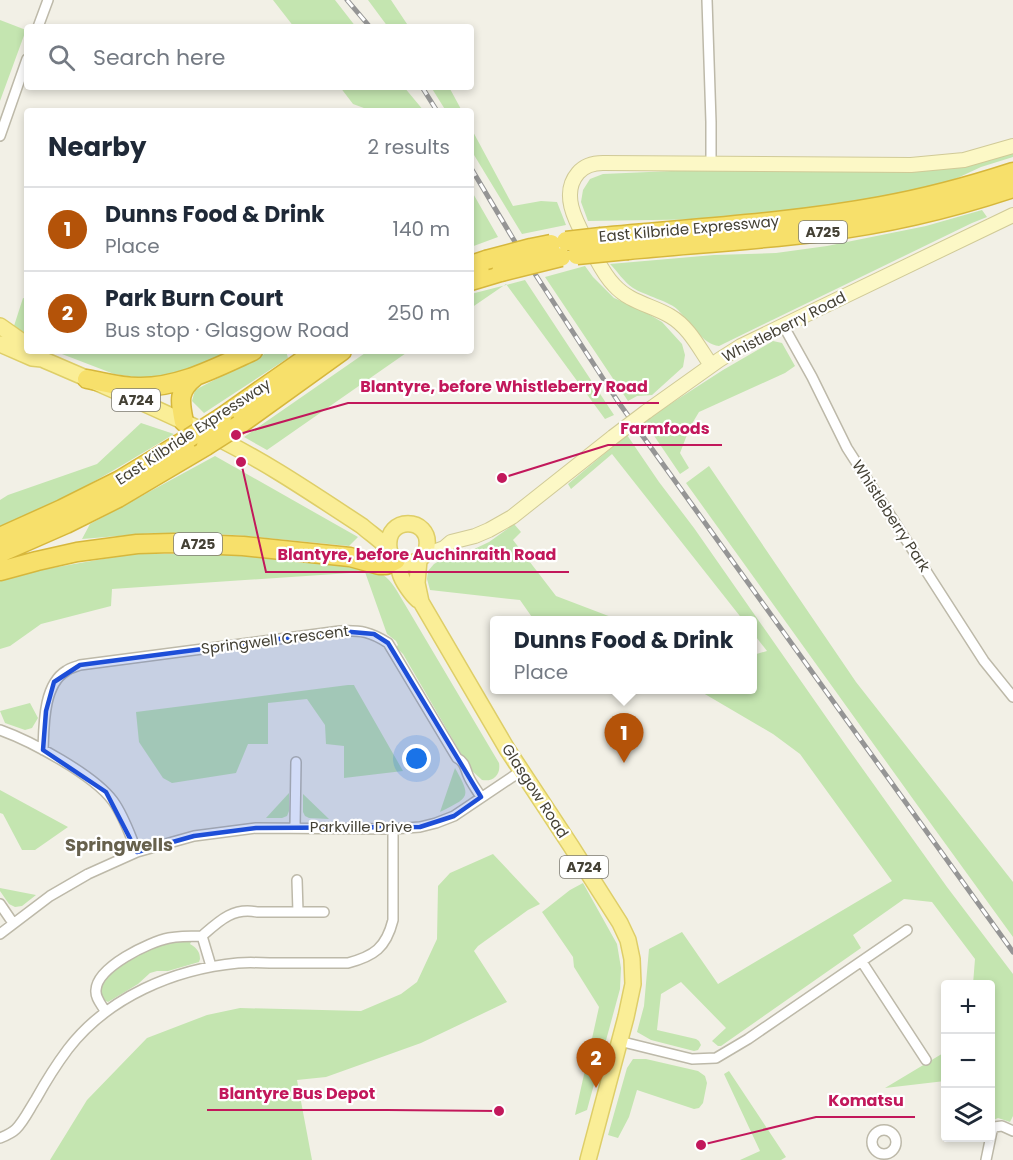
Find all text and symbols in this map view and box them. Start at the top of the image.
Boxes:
search box [24,24,474,90]
icon: search [45,41,78,74]
text: Search here [93,42,226,73]
text: Nearby [48,129,146,165]
text: 2 results [367,133,450,161]
text: Dunns Food & Drink [105,199,325,230]
street label: East Kilbride Expressway [598,210,780,247]
text: 1 [64,215,71,243]
text: 140 m [393,215,450,243]
road number: A725 [799,221,847,243]
text: Place [105,232,160,260]
text: Park Burn Court [105,283,284,314]
street label: Whistleberry Road [718,286,849,367]
text: 2 [62,299,73,327]
text: 250 m [387,299,450,327]
text: Bus stop · Glasgow Road [105,316,349,344]
callout: Blantyre, before Whistleberry Road [348,369,659,403]
street label: East Kilbride Expressway [111,373,275,490]
text: Blantyre, before Whistleberry Road [360,375,648,398]
road number: A724 [112,389,160,411]
callout: Farmfoods [608,411,722,445]
text: Farmfoods [620,417,710,440]
street label: Whistleberry Park [847,456,936,576]
road number: A725 [174,533,222,555]
callout: Blantyre, before Auchinraith Road [266,538,569,572]
text: Blantyre, before Auchinraith Road [278,543,556,566]
popup [490,616,757,694]
street label: Springwell Crescent [200,620,350,659]
text: Dunns Food & Drink [514,625,733,656]
text: Place [514,658,568,686]
pin: 1 [604,714,644,763]
street label: Glasgow Road [497,740,574,842]
your location [402,744,431,773]
street label: Parkville Drive [310,816,412,837]
district label: Springwells [65,832,173,857]
road number: A724 [560,856,608,878]
map controls [941,980,995,1142]
button: + [941,980,995,1034]
button: − [941,1034,995,1088]
pin: 2 [576,1038,616,1088]
callout: Blantyre Bus Depot [207,1076,387,1110]
text: Blantyre Bus Depot [219,1082,375,1105]
callout: Komatsu [816,1083,915,1117]
button: layers [941,1088,995,1142]
text: Komatsu [828,1089,904,1112]

